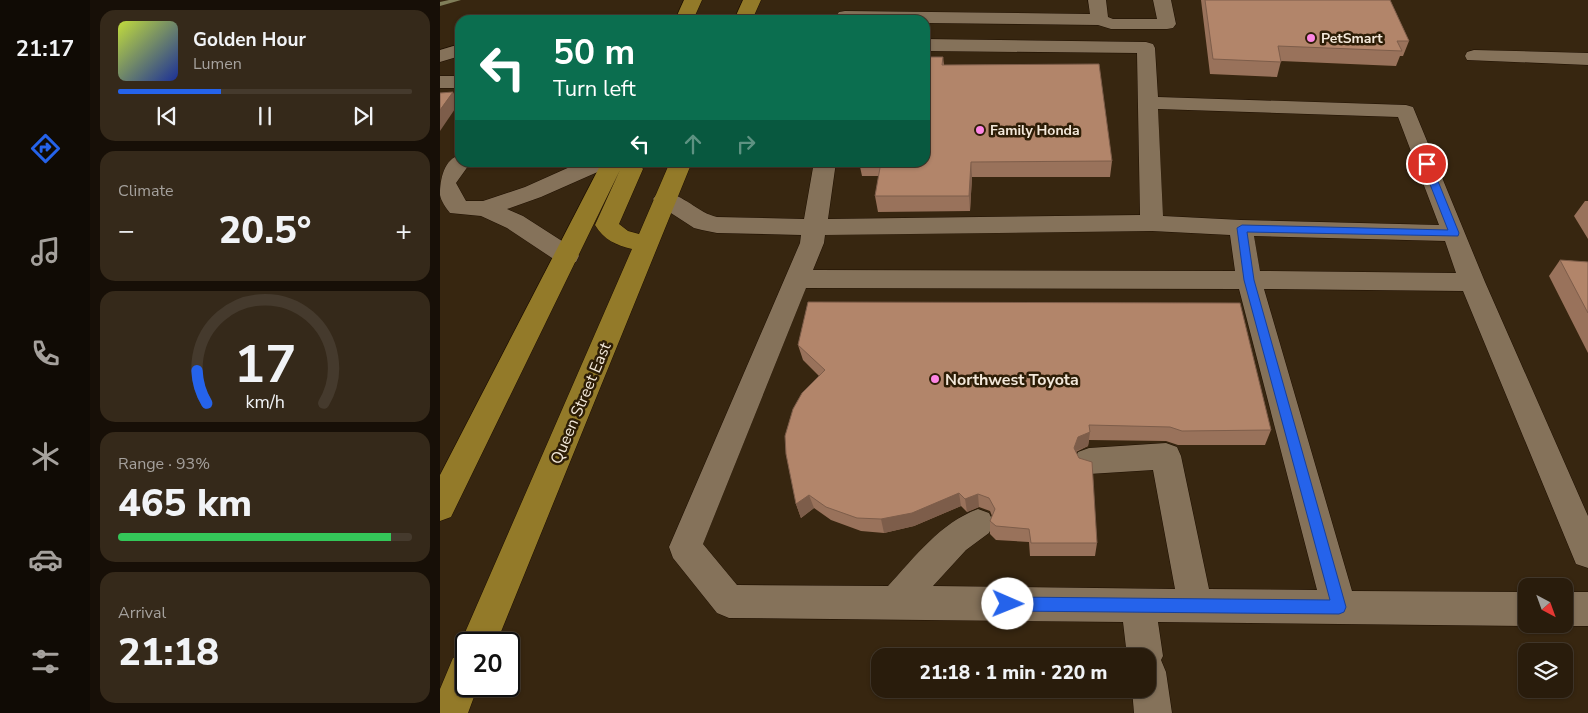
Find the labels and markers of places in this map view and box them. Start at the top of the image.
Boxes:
place label: PetSmart [1321,29,1383,48]
marker: PetSmart [1305,32,1317,44]
place label: Family Honda [990,121,1080,140]
marker: Family Honda [974,124,986,136]
pin [1406,143,1448,185]
place label: Northwest Toyota [945,369,1079,391]
marker: Northwest Toyota [929,373,941,385]

